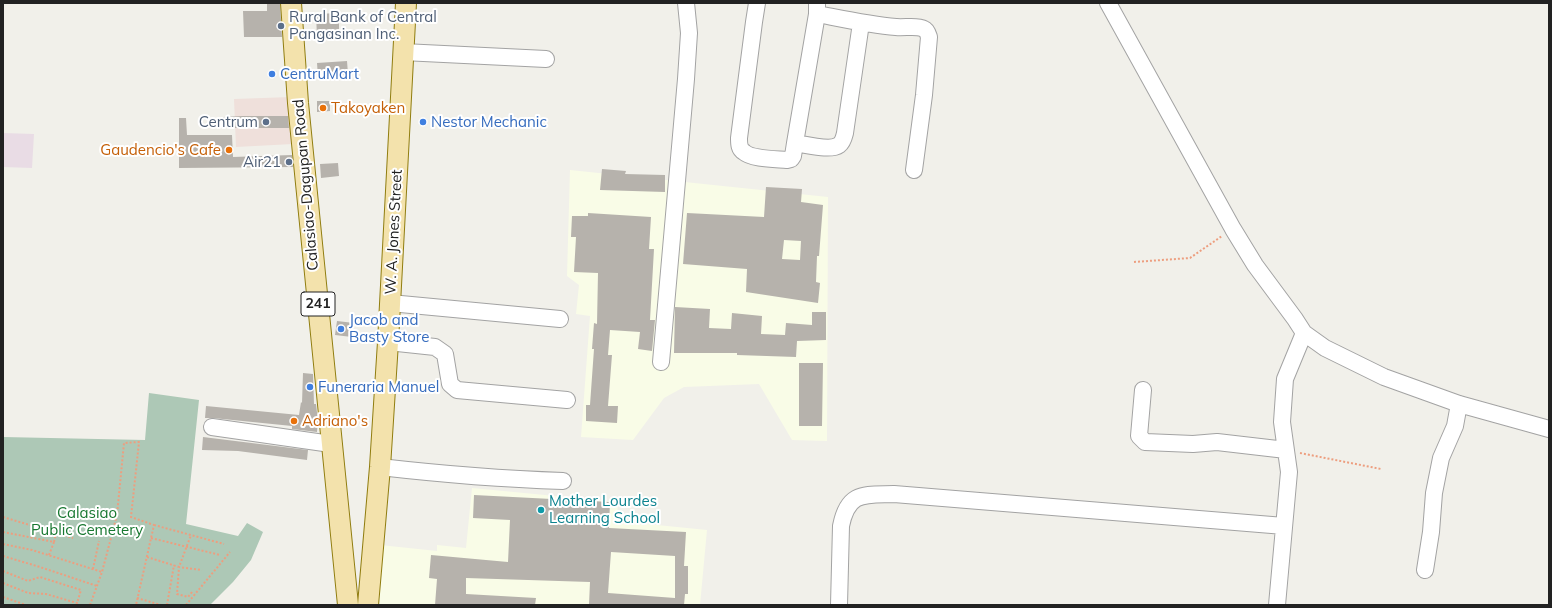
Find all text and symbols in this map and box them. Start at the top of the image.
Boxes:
place label: Rural Bank of Central Pangasinan Inc. [289,8,437,43]
marker: Rural Bank of Central Pangasinan Inc. [276,21,286,31]
place label: CentruMart [280,65,359,83]
marker: CentruMart [267,69,277,79]
street label: Calasiao-Dagupan Road [290,98,322,272]
place label: Takoyaken [331,99,405,117]
marker: Takoyaken [318,103,328,113]
place label: Centrum [199,113,258,131]
place label: Nestor Mechanic [431,113,547,131]
marker: Centrum [261,117,271,127]
marker: Nestor Mechanic [418,117,428,127]
place label: Gaudencio's Cafe [100,141,221,159]
marker: Gaudencio's Cafe [224,145,234,155]
place label: Air21 [243,153,281,171]
marker: Air21 [284,157,294,167]
street label: W. A. Jones Street [382,169,406,295]
road number: 241 [301,292,335,316]
place label: Jacob and Basty Store [349,311,429,346]
marker: Jacob and Basty Store [336,324,346,334]
place label: Funeraria Manuel [318,378,439,396]
marker: Funeraria Manuel [305,382,315,392]
place label: Adriano's [302,412,368,430]
marker: Adriano's [289,416,299,426]
place label: Mother Lourdes Learning School [549,492,660,527]
park label: Calasiao Public Cemetery [31,504,143,539]
marker: Mother Lourdes Learning School [536,505,546,515]

